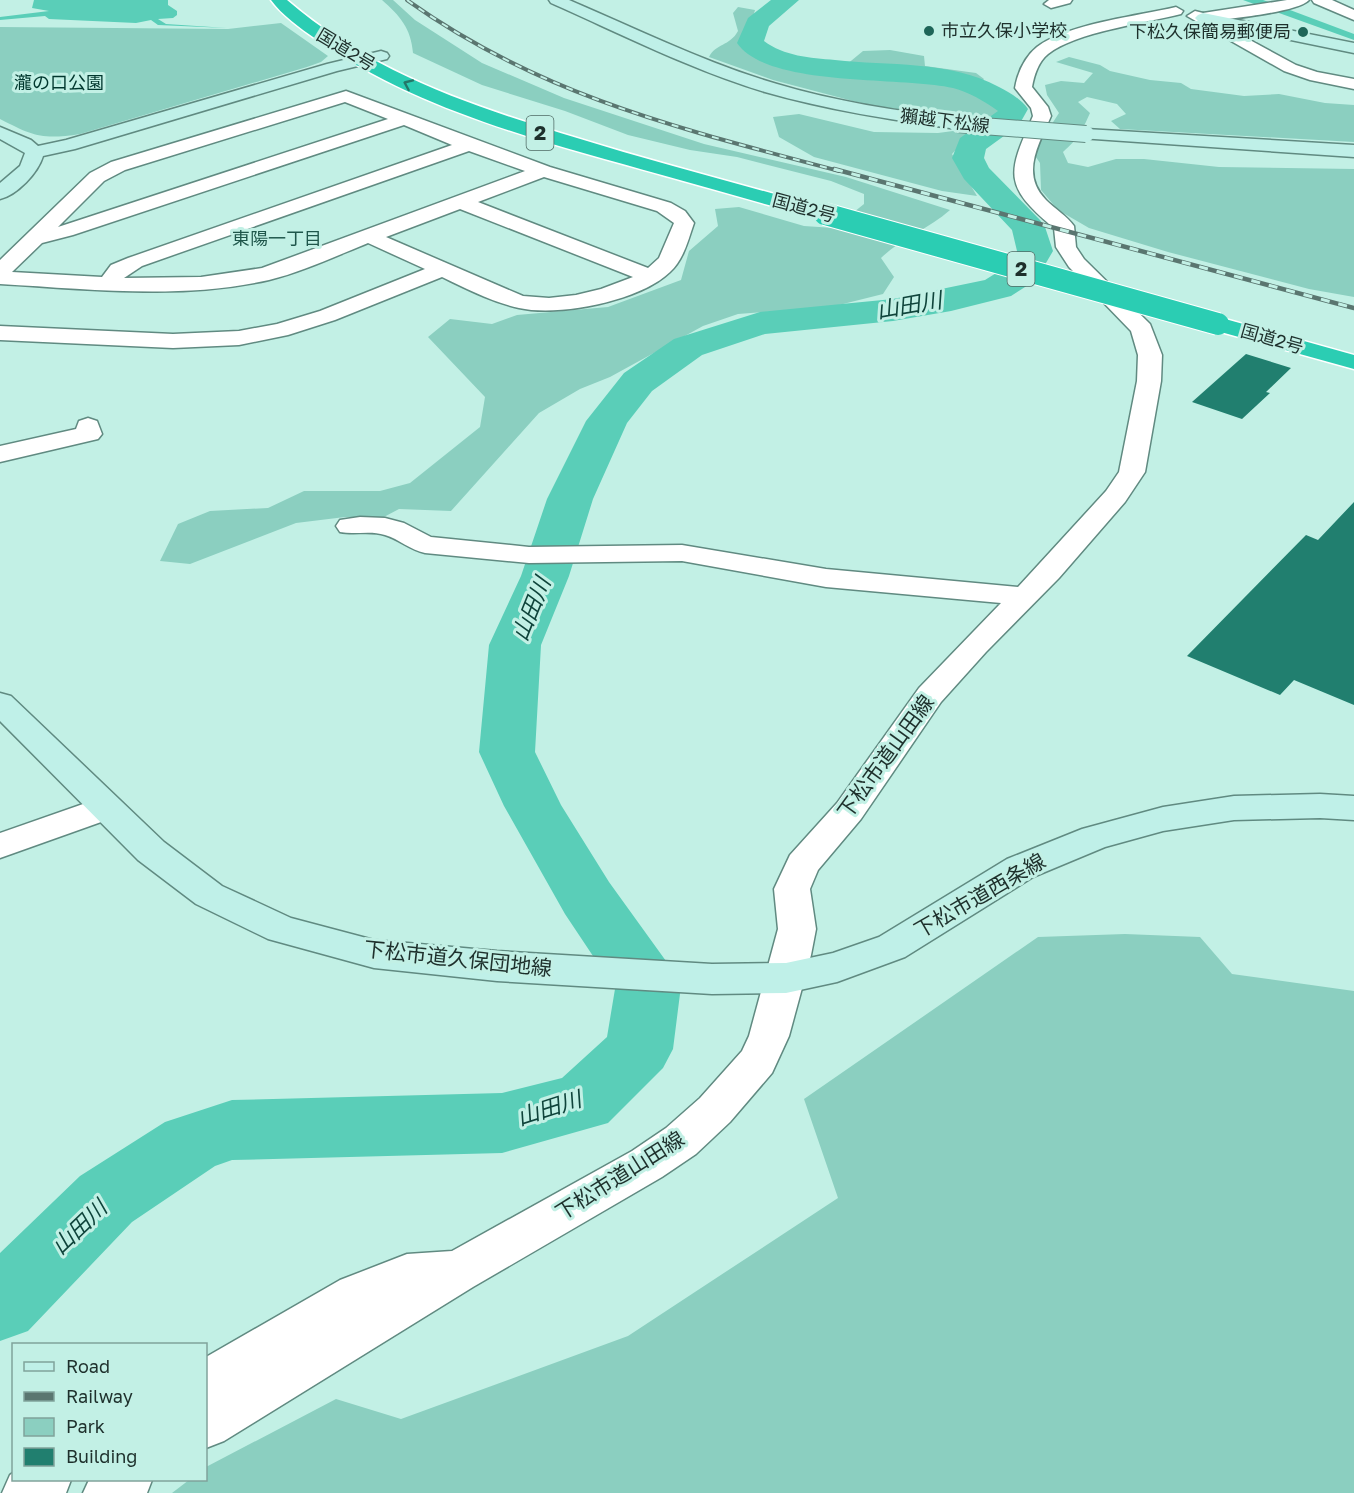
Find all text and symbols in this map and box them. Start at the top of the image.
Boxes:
place label: 市立久保小学校 [941,19,1067,41]
place label: 下松久保簡易郵便局 [1129,20,1291,42]
street label: 国道2号 [313,23,380,75]
marker: 市立久保小学校 [922,24,936,38]
marker: 下松久保簡易郵便局 [1296,25,1310,39]
park label: 瀧の口公園 [14,71,104,93]
one-way arrow [404,80,415,92]
street label: 獺越下松線 [899,104,991,136]
road number: 2 [526,116,554,150]
street label: 国道2号 [770,188,838,226]
district label: 東陽一丁目 [232,227,322,249]
road number: 2 [1008,252,1034,286]
water label: 山田川 [874,285,946,324]
street label: 国道2号 [1238,319,1306,357]
water label: 山田川 [506,571,556,644]
street label: 下松市道山田線 [831,689,939,824]
street label: 下松市道西条線 [909,847,1050,943]
street label: 下松市道久保団地線 [363,935,553,981]
water label: 山田川 [513,1084,586,1131]
street label: 下松市道山田線 [550,1125,689,1225]
water label: 山田川 [46,1193,113,1259]
legend [12,1343,207,1481]
text: Road [66,1355,110,1377]
text: Railway [66,1385,133,1407]
text: Park [66,1415,105,1437]
text: Building [66,1445,137,1467]

